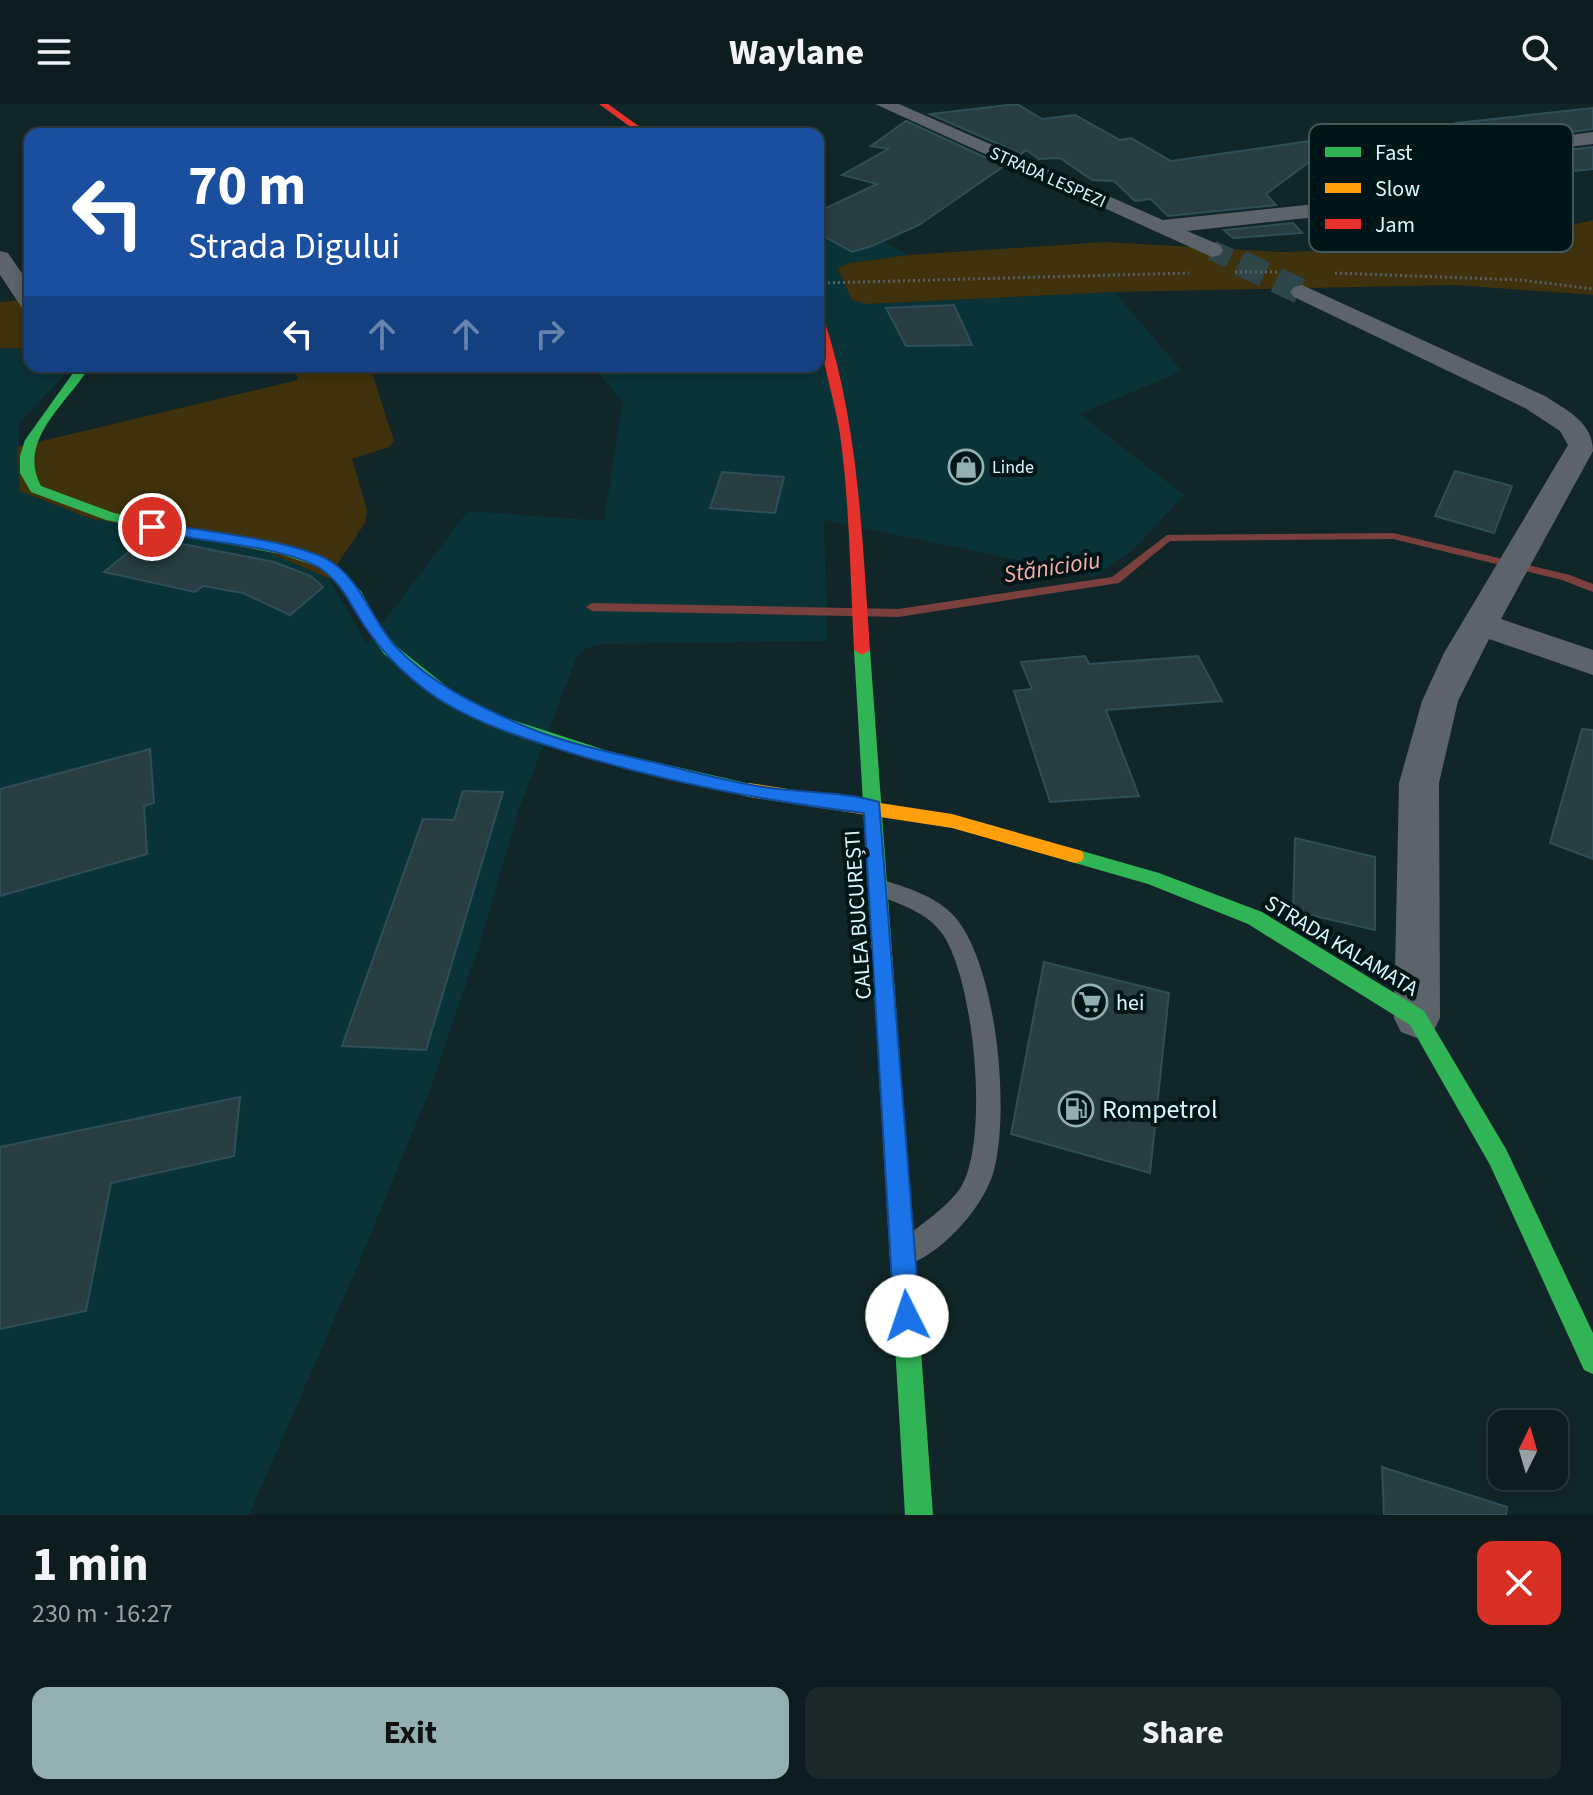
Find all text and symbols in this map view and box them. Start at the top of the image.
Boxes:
text: Waylane [729,27,864,78]
icon: menu [32,30,76,74]
icon: search [1517,30,1561,74]
legend [1309,124,1573,252]
text: Fast [1375,137,1413,169]
street label: STRADA LESPEZI [986,141,1110,214]
text: 70 m [188,147,306,226]
icon: left [56,160,160,264]
text: Slow [1375,173,1420,205]
text: Jam [1375,209,1415,241]
text: Strada Digului [188,221,400,272]
icon: left [276,312,320,356]
icon: ahead [360,312,404,356]
icon: ahead [444,312,488,356]
icon: right [528,312,572,356]
shop icon: Linde [947,448,985,486]
place label: Linde [992,455,1034,480]
pin [118,493,186,561]
icon: arrive [130,505,174,549]
water label: Stănicioiu [1001,543,1103,592]
street label: CALEA BUCUREȘTI [836,829,880,1001]
street label: STRADA KALAMATA [1259,887,1424,1004]
supermarket icon: hei [1071,983,1109,1021]
place label: hei [1116,987,1144,1019]
fuel station icon: Rompetrol [1057,1090,1095,1128]
place label: Rompetrol [1102,1091,1218,1128]
position arrow [865,1274,949,1358]
north arrow [1488,1410,1568,1490]
map controls [1488,1410,1568,1490]
text: 1 min [32,1531,149,1599]
button: close [1477,1541,1561,1625]
text: 230 m · 16:27 [32,1595,173,1632]
button: Exit [32,1687,789,1779]
button: Share [805,1687,1561,1779]

